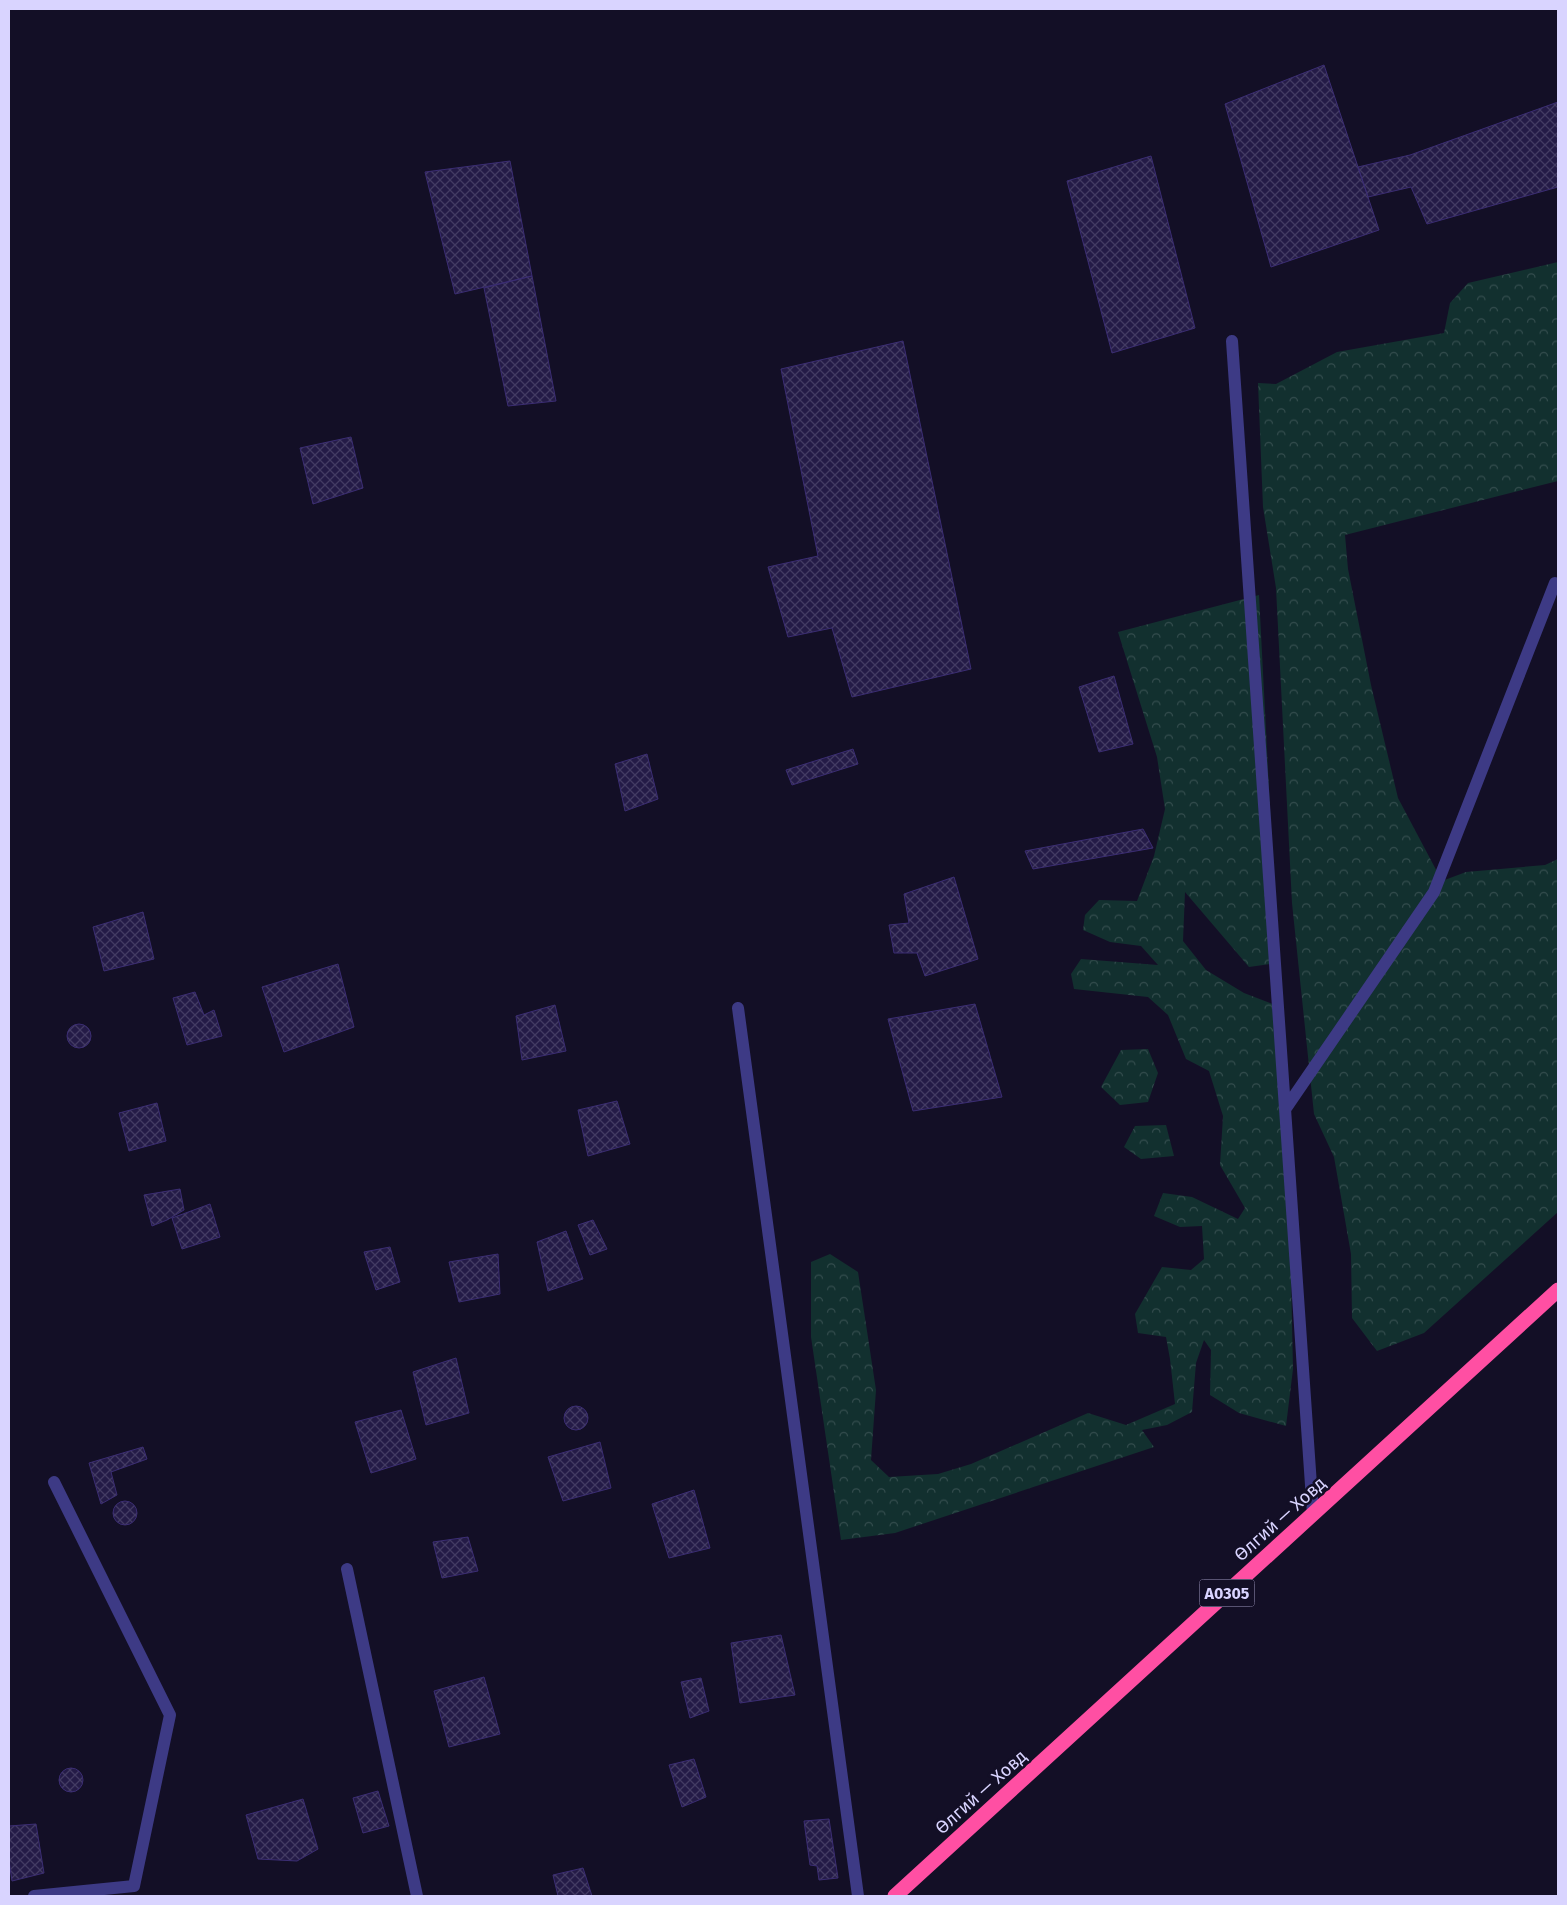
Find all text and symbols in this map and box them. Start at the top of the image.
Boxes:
street label: Өлгий — Ховд [1230,1472,1330,1566]
road number: A0305 [1200,1580,1254,1606]
street label: Өлгий — Ховд [931,1745,1031,1839]

